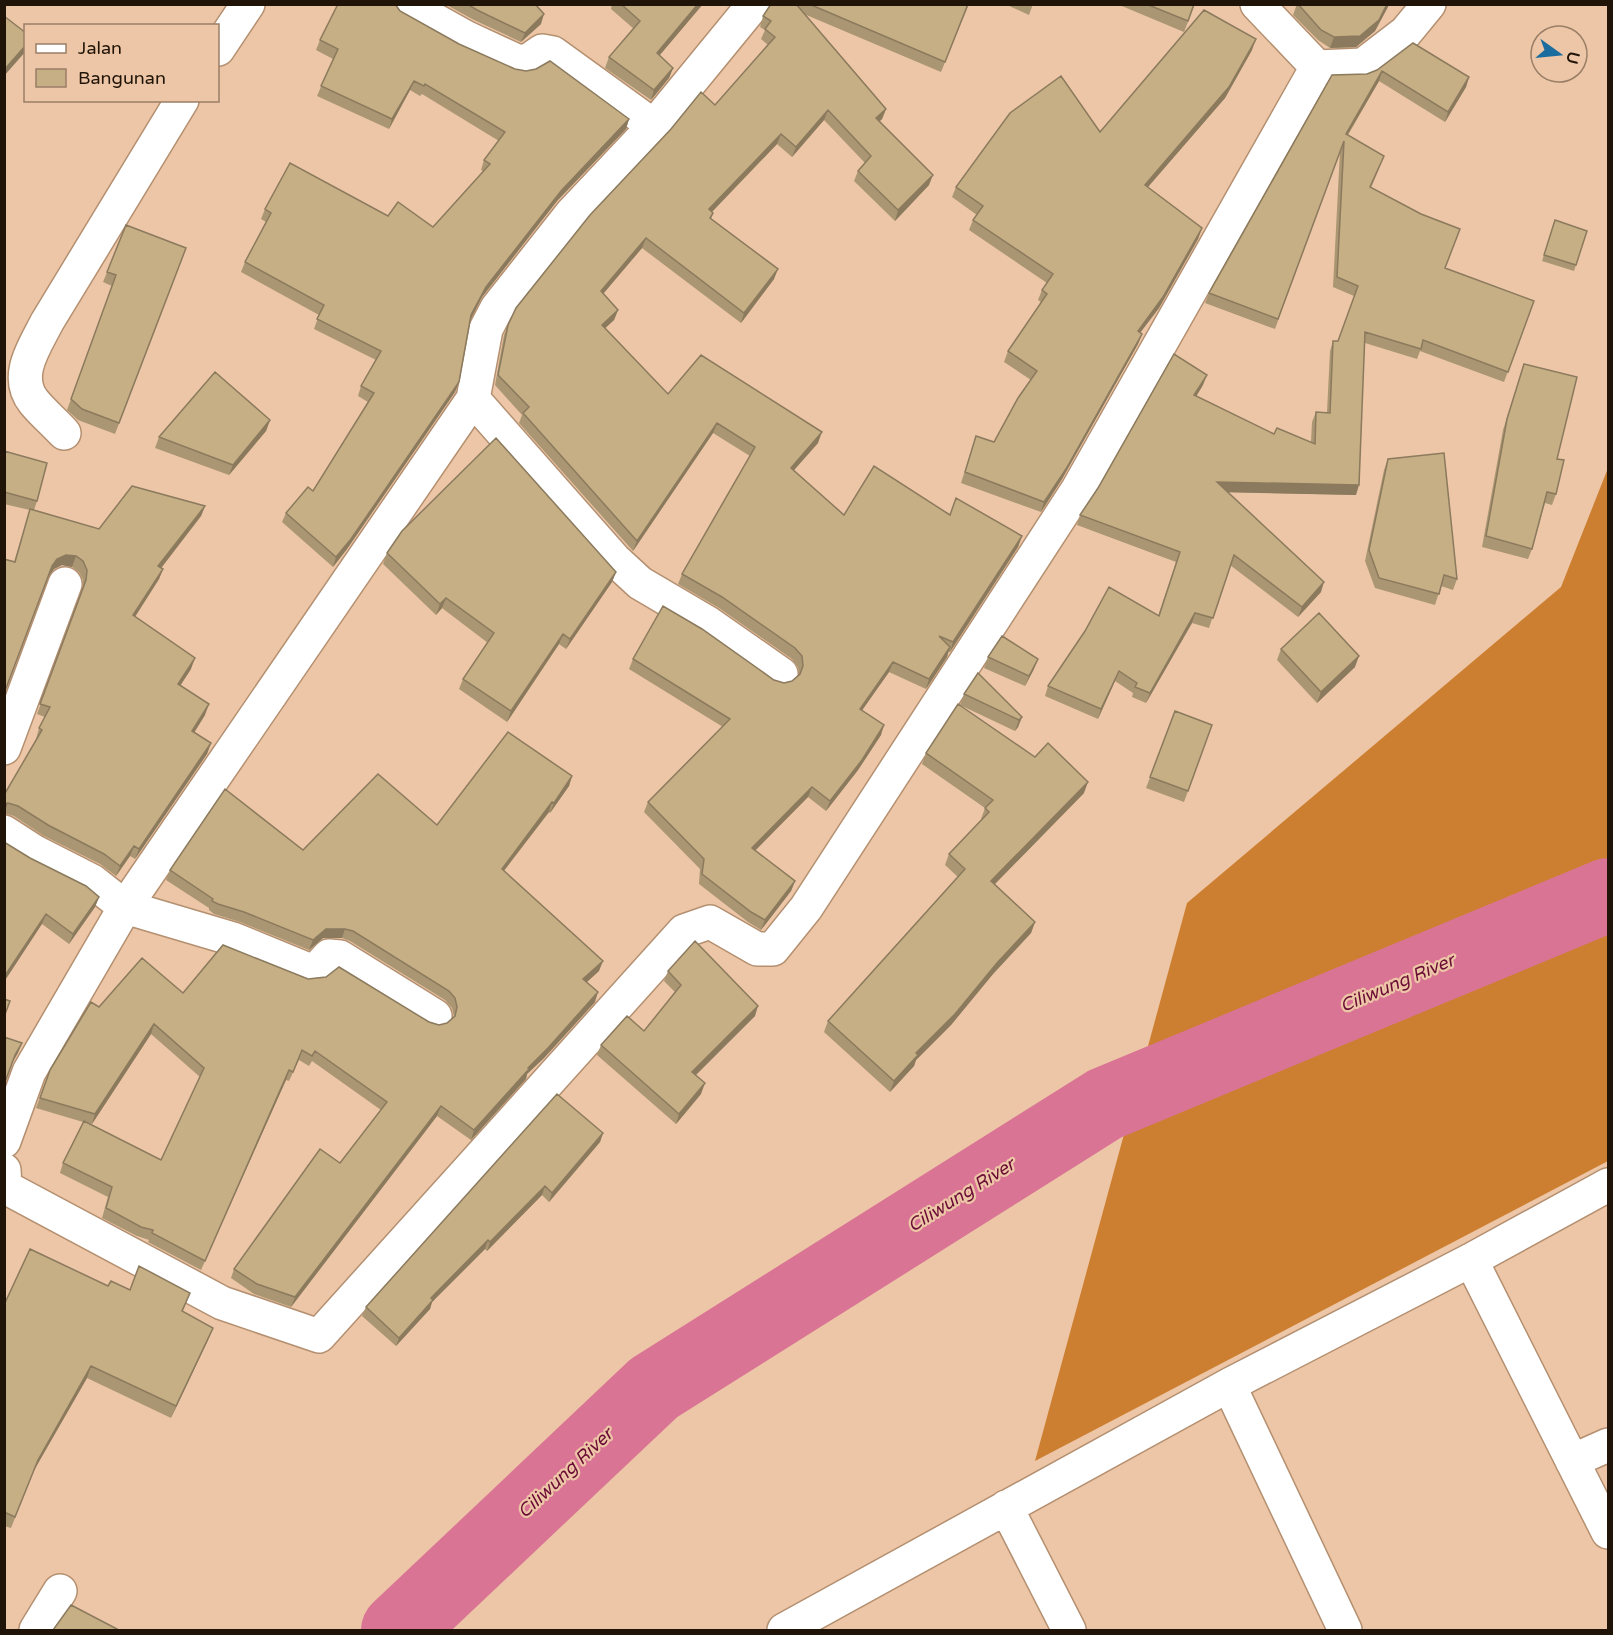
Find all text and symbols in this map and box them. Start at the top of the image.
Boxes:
legend [24,24,219,102]
north arrow [1529,24,1589,84]
text: Jalan [78,37,122,59]
text: U [1561,49,1584,66]
text: Bangunan [78,67,166,89]
water label: Ciliwung River [1337,948,1459,1017]
water label: Ciliwung River [903,1152,1020,1237]
water label: Ciliwung River [513,1422,619,1523]

